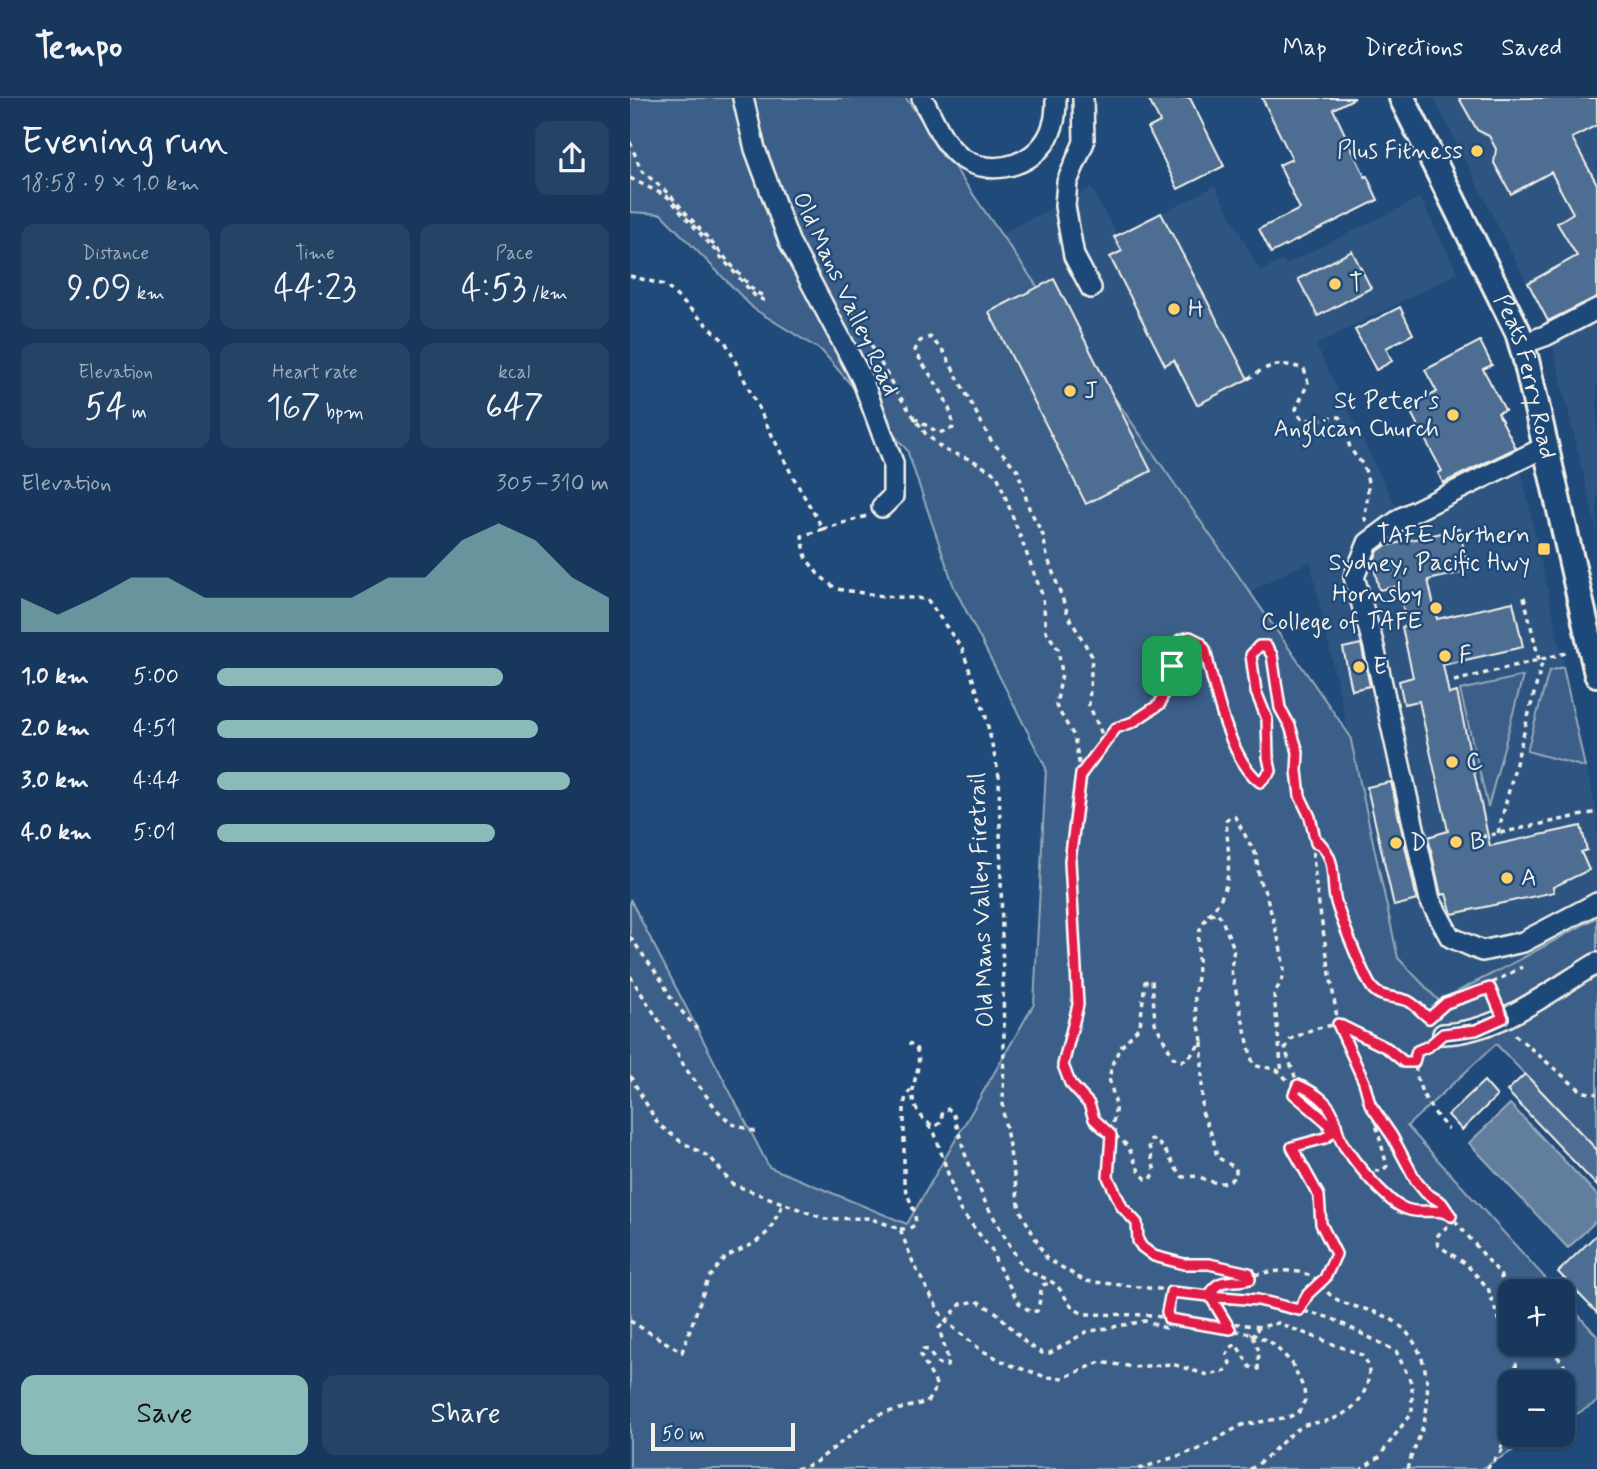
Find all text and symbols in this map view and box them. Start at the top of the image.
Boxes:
text: Tempo [35,26,122,70]
text: Map [1283,33,1327,64]
text: Directions [1365,33,1463,64]
text: Saved [1501,33,1562,64]
text: Evening run [21,118,228,167]
button: share [535,121,609,195]
place label: Plus Fitness [1337,136,1463,167]
marker: Plus Fitness [1469,143,1485,159]
text: 18:58 · 9 × 1.0 km [21,169,200,199]
street label: Old Mans Valley Road [784,187,906,401]
text: Distance [82,241,149,266]
text: Time [295,241,335,266]
text: Pace [495,241,533,266]
text: 9.09 [67,266,132,312]
text: 44:23 [274,266,356,312]
text: 4:53 [461,266,527,312]
place label: T [1349,269,1363,300]
marker: T [1327,276,1343,292]
text: km [132,281,165,306]
text: /km [527,281,568,306]
street label: Peats Ferry Road [1486,289,1563,462]
place label: H [1188,294,1204,325]
marker: H [1166,301,1182,317]
text: Elevation [78,360,153,385]
text: Heart rate [272,360,358,385]
text: kcal [498,360,530,385]
place label: J [1084,376,1098,407]
marker: J [1062,383,1078,399]
text: 54 [84,385,127,431]
text: 167 [266,385,321,431]
text: 647 [485,385,544,431]
place label: St Peter's Anglican Church [1274,386,1439,448]
text: m [127,400,147,425]
text: bpm [321,400,364,425]
marker: St Peter's Anglican Church [1445,407,1461,423]
text: Elevation [21,469,112,499]
text: 305–310 m [496,469,609,499]
place label: TAFE Northern Sydney, Pacific Hwy [1328,520,1530,579]
marker: TAFE Northern Sydney, Pacific Hwy [1536,541,1552,557]
place label: Hornsby College of TAFE [1261,579,1422,638]
marker: Hornsby College of TAFE [1428,600,1444,616]
pin [1142,636,1202,696]
place label: F [1459,641,1472,672]
icon: arrive [1153,647,1191,685]
marker: F [1437,648,1453,664]
place label: E [1373,652,1387,683]
marker: E [1351,659,1367,675]
text: 1.0 km [21,662,89,692]
text: 5:00 [133,662,179,692]
text: 2.0 km [21,714,90,744]
text: 4:51 [133,714,176,744]
place label: C [1466,747,1483,778]
marker: C [1444,754,1460,770]
text: 3.0 km [21,766,89,796]
text: 4:44 [133,766,180,796]
street label: Old Mans Valley Firetrail [962,772,1002,1028]
text: 4.0 km [21,818,92,848]
text: 5:01 [133,818,176,848]
place label: B [1470,827,1485,858]
place label: D [1410,828,1427,859]
marker: B [1448,834,1464,850]
marker: D [1388,835,1404,851]
place label: A [1521,863,1537,894]
marker: A [1499,870,1515,886]
map controls [1498,1279,1575,1447]
button: + [1498,1279,1575,1356]
button: − [1498,1370,1575,1447]
button: Save [21,1375,308,1455]
button: Share [322,1375,609,1455]
scale bar [651,1420,794,1452]
text: 50 m [662,1422,705,1447]

